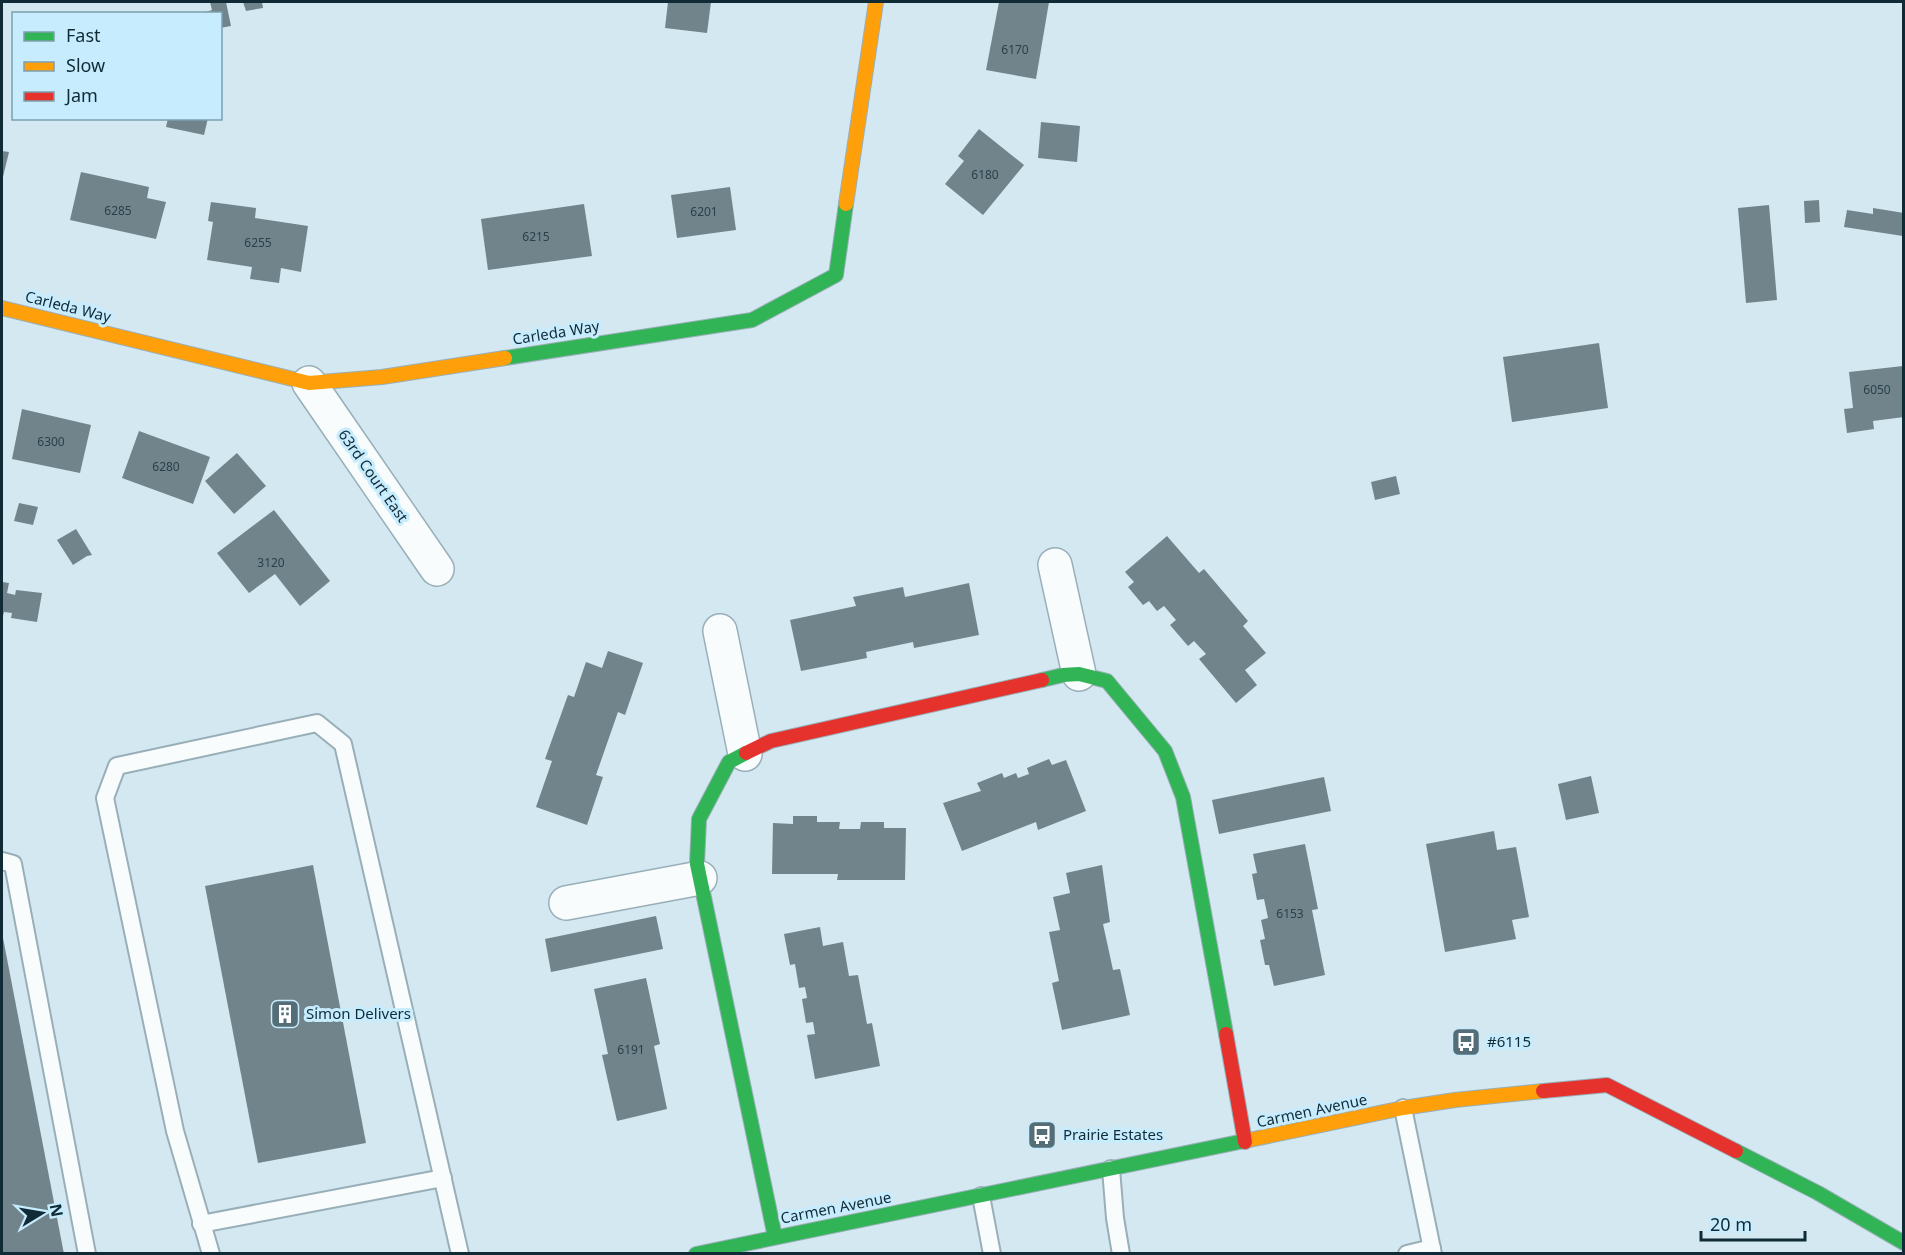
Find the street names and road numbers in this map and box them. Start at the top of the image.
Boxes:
street label: Carleda Way [23,286,114,326]
street label: Carleda Way [511,315,601,349]
street label: 63rd Court East [334,425,414,526]
street label: Carmen Avenue [1255,1089,1369,1131]
street label: Carmen Avenue [779,1186,893,1228]

